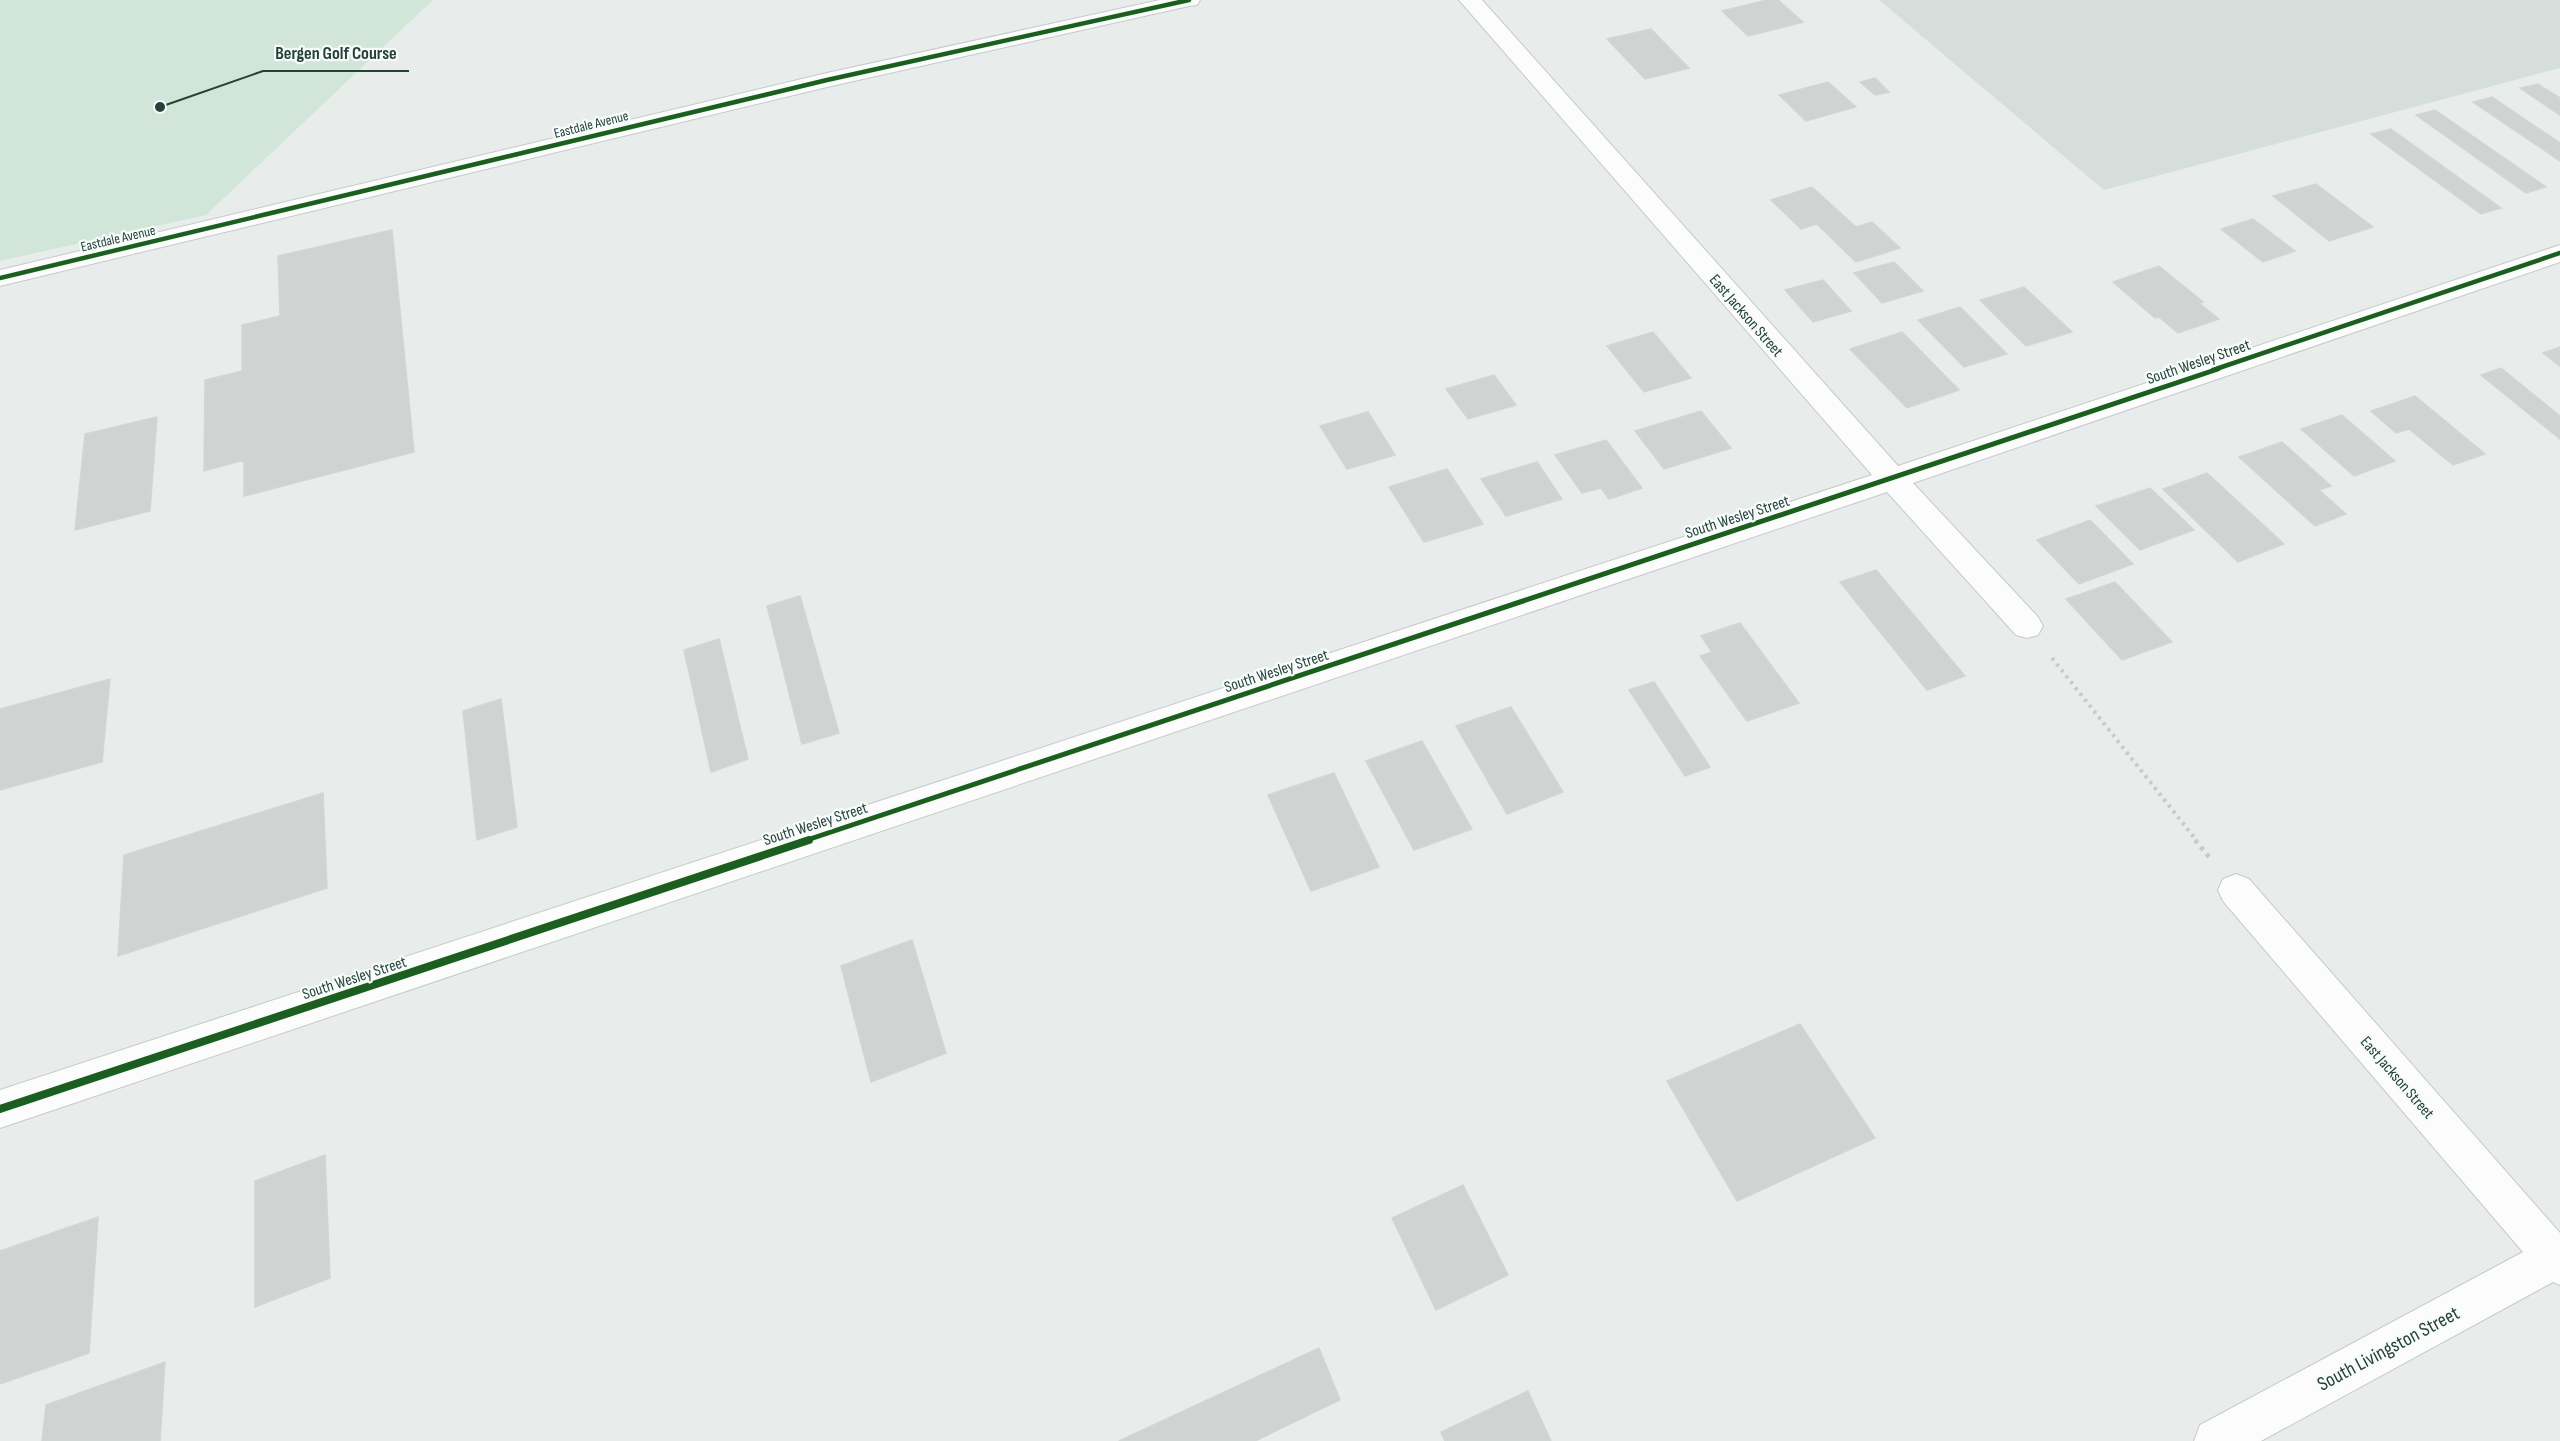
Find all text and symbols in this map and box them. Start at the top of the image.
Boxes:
callout: Bergen Golf Course [263,35,409,71]
text: Bergen Golf Course [275,43,397,64]
street label: Eastdale Avenue [552,107,630,142]
street label: Eastdale Avenue [79,222,157,255]
street label: East Jackson Street [1705,271,1787,361]
street label: South Wesley Street [2144,336,2253,389]
street label: South Wesley Street [1683,492,1792,543]
street label: South Wesley Street [1222,646,1331,697]
street label: South Wesley Street [761,799,870,850]
street label: South Wesley Street [300,953,409,1004]
street label: East Jackson Street [2356,1033,2438,1123]
street label: South Livingston Street [2313,1301,2464,1396]

